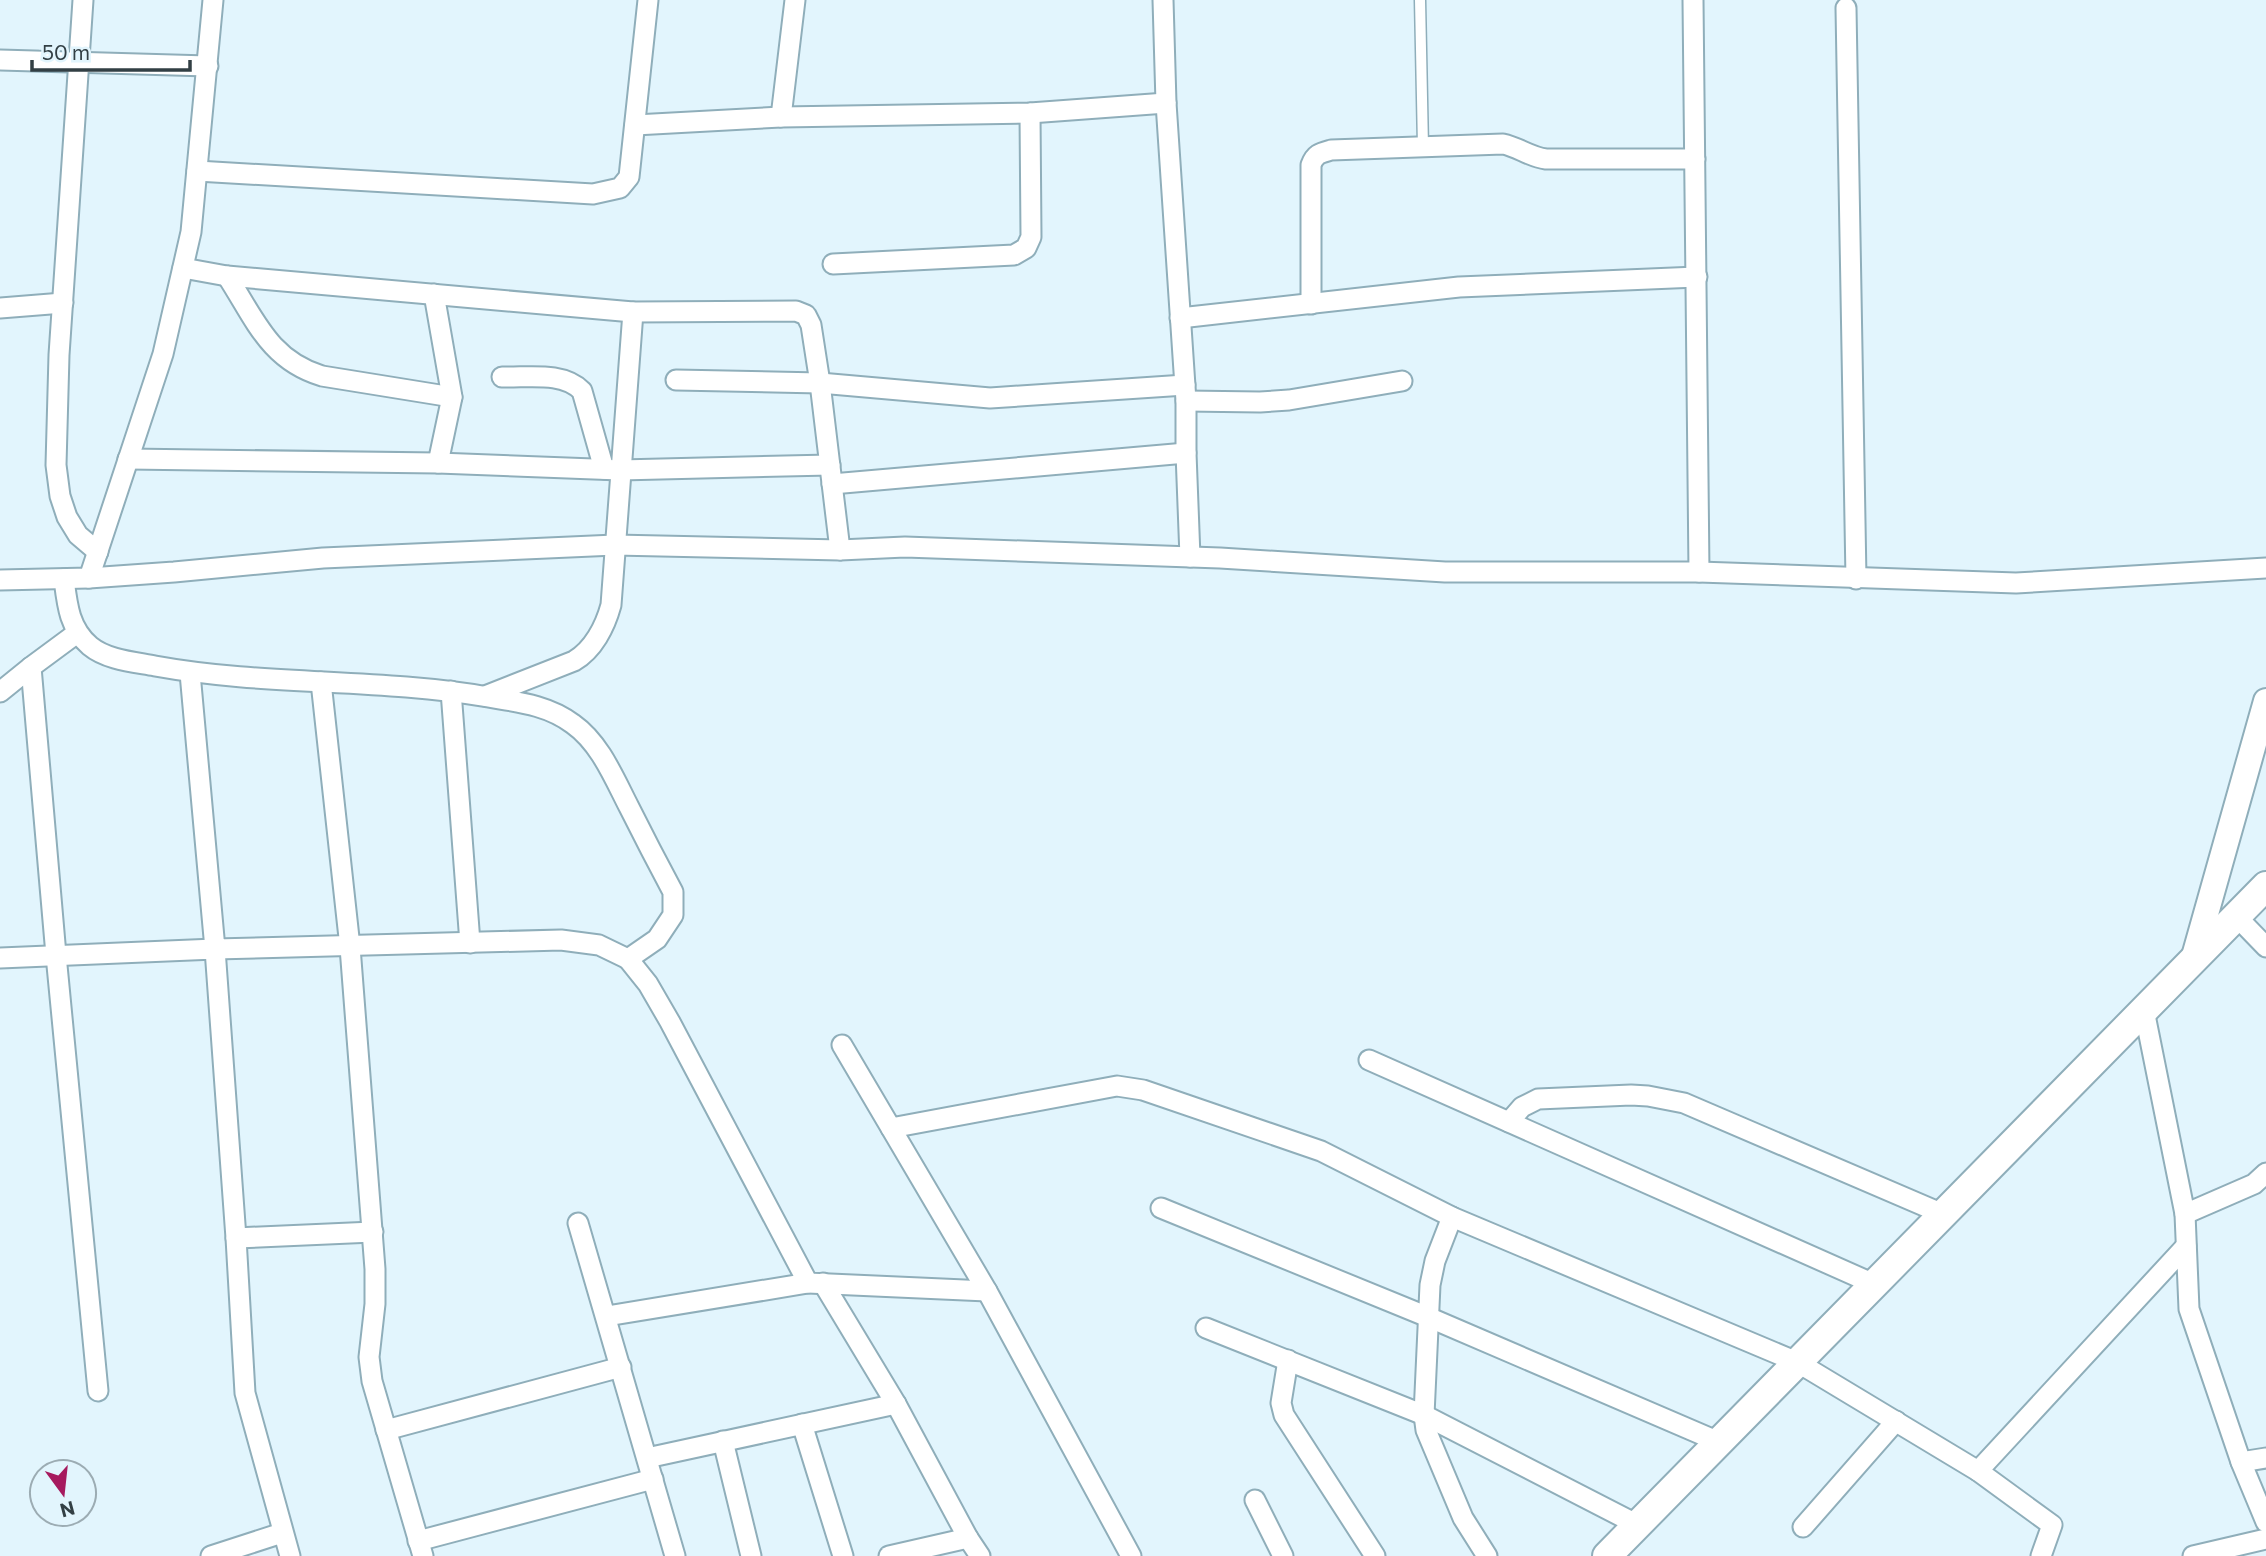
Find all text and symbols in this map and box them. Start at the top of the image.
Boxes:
scale bar [32,28,189,72]
text: 50 m [42,39,90,64]
north arrow [28,1458,98,1528]
text: N [58,1497,77,1523]

